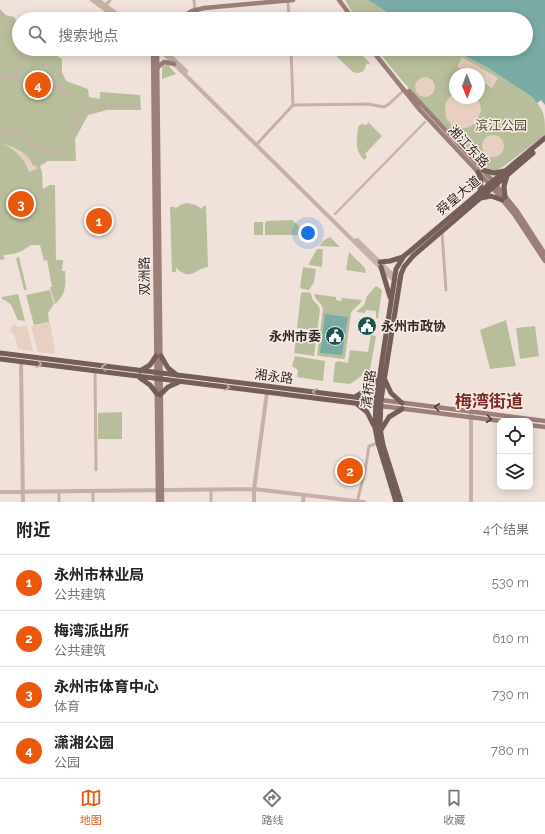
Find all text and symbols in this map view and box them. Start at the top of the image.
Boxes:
search box [12,12,533,56]
icon: search [26,23,48,45]
text: 搜索地点 [58,27,118,45]
north arrow [449,68,485,104]
pin: 4 [25,70,51,100]
park label: 滨江公园 [475,118,527,133]
street label: 湘江东路 [445,122,492,170]
street label: 舜皇大道 [434,173,483,218]
pin: 3 [8,189,34,219]
pin: 1 [86,206,112,236]
your location [298,223,318,243]
street label: 双洲路 [137,256,152,296]
public building icon: 永州市政协 [356,315,378,337]
place label: 永州市政协 [381,319,446,334]
public building icon: 永州市委 [324,325,346,347]
place label: 永州市委 [269,329,321,344]
one-way arrow [36,359,42,368]
one-way arrow [101,362,107,371]
street label: 湘永路 [254,367,294,386]
street label: 清桥路 [359,369,378,409]
one-way arrow [224,382,230,391]
one-way arrow [312,388,318,397]
district label: 梅湾街道 [455,391,523,411]
one-way arrow [434,403,440,412]
one-way arrow [486,415,492,424]
map controls [497,418,533,490]
button: locate [497,418,533,454]
button: layers [497,454,533,490]
pin: 2 [337,456,363,486]
text: 附近 [16,520,50,540]
text: 4个结果 [483,522,529,537]
text: 永州市林业局 [54,566,144,584]
text: 1 [26,575,32,590]
text: 530 m [492,575,529,590]
text: 公共建筑 [54,587,106,602]
text: 梅湾派出所 [54,622,129,640]
text: 2 [25,631,33,646]
text: 610 m [492,631,529,646]
text: 公共建筑 [54,643,106,658]
text: 永州市体育中心 [54,678,159,696]
text: 3 [25,687,33,702]
text: 730 m [492,687,529,702]
text: 体育 [54,699,80,714]
text: 潇湘公园 [54,734,114,752]
text: 4 [25,743,33,758]
text: 780 m [491,743,529,758]
text: 公园 [54,755,80,770]
tab: 地图 [80,787,102,827]
tab: 路线 [261,787,283,827]
tab: 收藏 [443,787,465,827]

